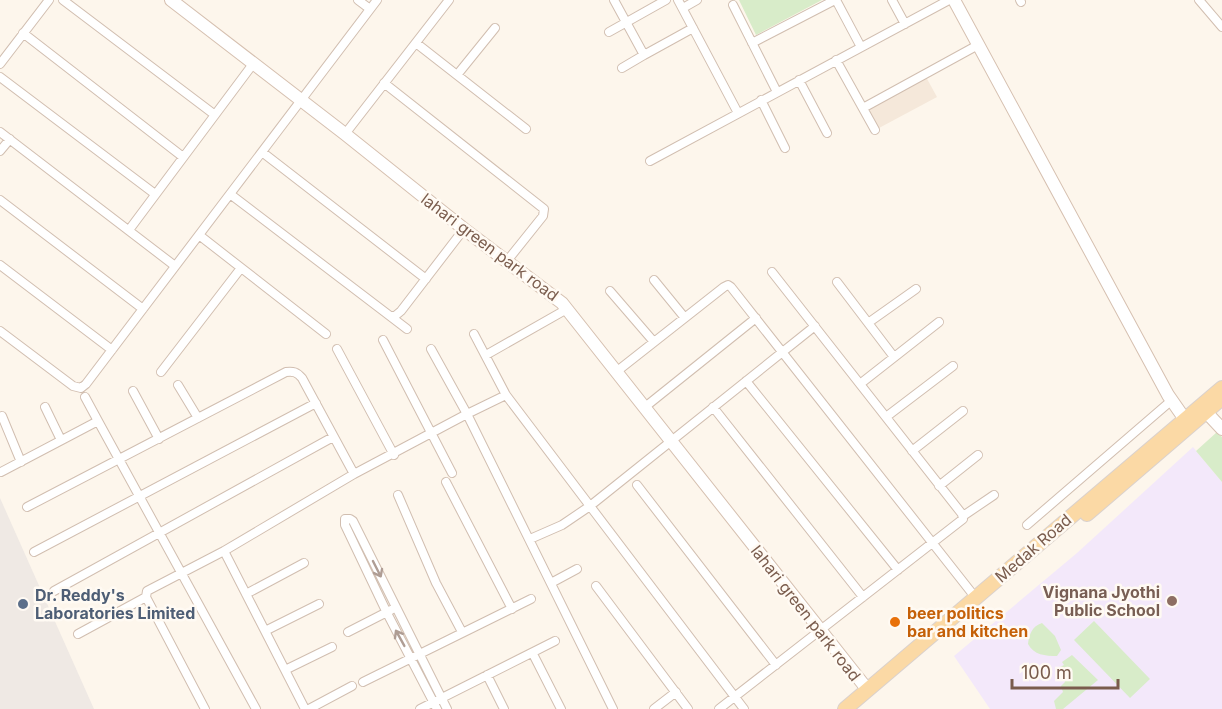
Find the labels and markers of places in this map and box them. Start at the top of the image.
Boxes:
place label: Vignana Jyothi Public School [1043,582,1160,620]
place label: Dr. Reddy's Laboratories Limited [35,585,195,623]
marker: Vignana Jyothi Public School [1165,594,1179,608]
marker: Dr. Reddy's Laboratories Limited [16,597,30,611]
place label: beer politics bar and kitchen [907,603,1028,641]
marker: beer politics bar and kitchen [888,615,902,629]

